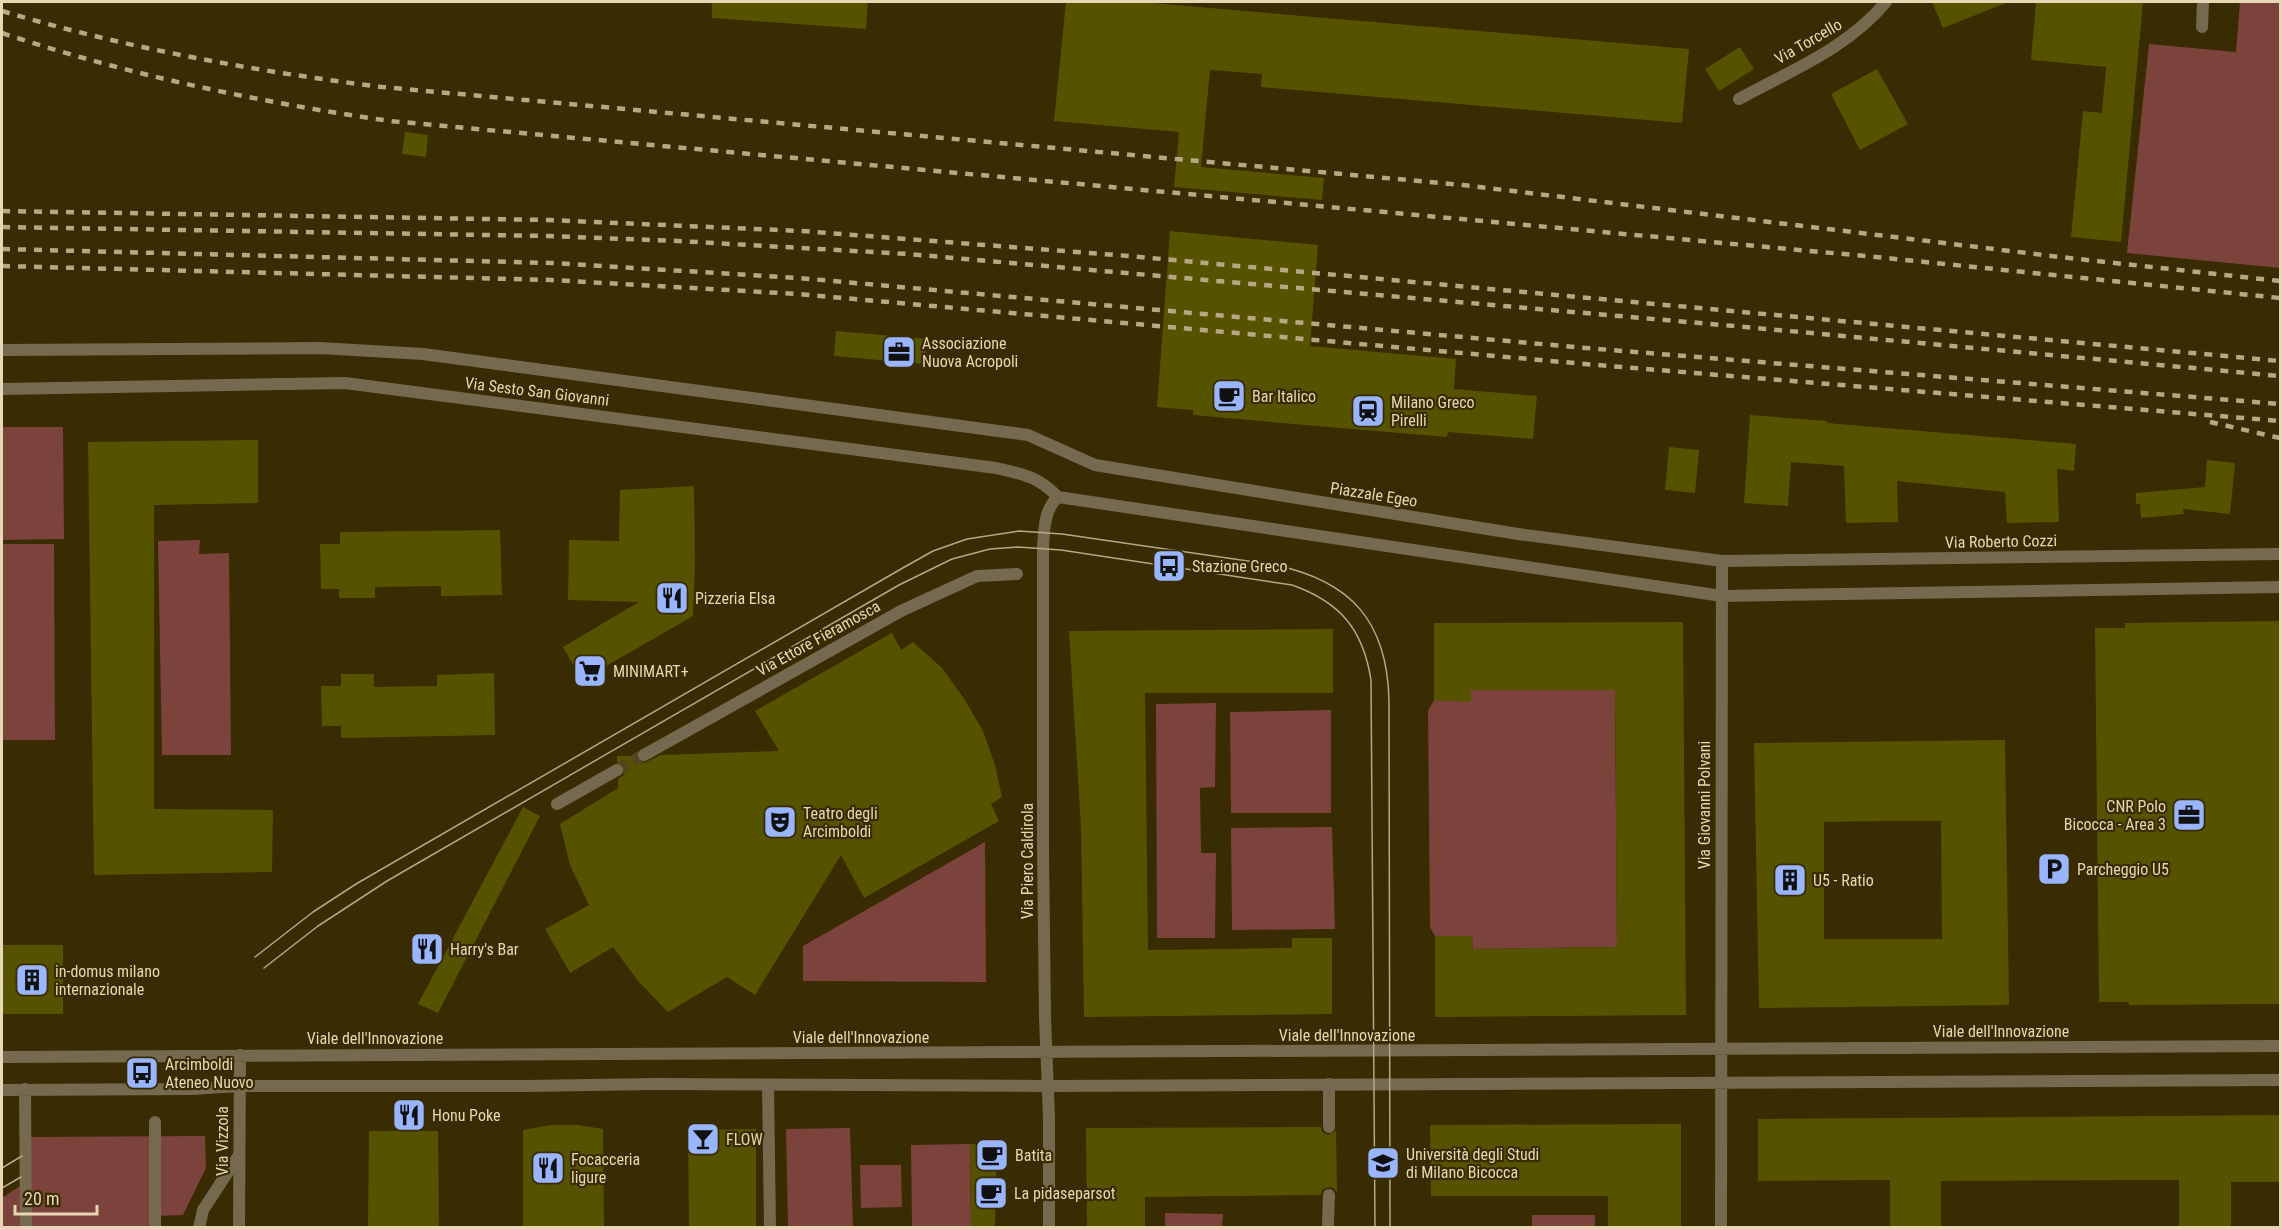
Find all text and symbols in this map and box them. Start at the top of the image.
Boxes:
street label: Via Torcello [1771,15,1845,68]
office icon: Associazione Nuova Acropoli [881,334,917,370]
place label: Associazione Nuova Acropoli [922,334,1018,371]
street label: Via Sesto San Giovanni [464,373,610,410]
cafe icon: Bar Italico [1211,378,1247,414]
place label: Bar Italico [1252,387,1316,406]
station icon: Milano Greco Pirelli [1350,393,1386,429]
place label: Milano Greco Pirelli [1391,393,1475,430]
street label: Piazzale Egeo [1329,478,1419,511]
street label: Via Roberto Cozzi [1945,531,2057,552]
bus stop icon: Stazione Greco [1151,548,1187,584]
place label: Stazione Greco [1192,557,1287,576]
restaurant icon: Pizzeria Elsa [654,580,690,616]
place label: Pizzeria Elsa [695,589,775,608]
street label: Via Ettore Fieramosca [753,597,884,680]
supermarket icon: MINIMART+ [572,653,608,689]
place label: MINIMART+ [613,662,689,681]
street label: Via Giovanni Polvani [1695,741,1714,869]
place label: CNR Polo Bicocca - Area 3 [2064,797,2166,834]
office icon: CNR Polo Bicocca - Area 3 [2171,797,2207,833]
street label: Via Piero Caldirola [1018,803,1037,919]
theatre icon: Teatro degli Arcimboldi [762,804,798,840]
place label: Teatro degli Arcimboldi [803,804,878,841]
parking icon: Parcheggio U5 [2036,851,2072,887]
place label: Parcheggio U5 [2077,860,2169,879]
building icon: U5 - Ratio [1772,862,1808,898]
place label: U5 - Ratio [1813,871,1874,890]
restaurant icon: Harry's Bar [409,931,445,967]
place label: Harry's Bar [450,940,519,959]
building icon: in-domus milano internazionale [14,962,50,998]
place label: in-domus milano internazionale [55,962,160,999]
street label: Viale dell'Innovazione [1933,1022,2069,1041]
street label: Viale dell'Innovazione [1279,1026,1415,1045]
street label: Viale dell'Innovazione [793,1028,929,1047]
street label: Viale dell'Innovazione [307,1029,443,1048]
bus stop icon: Arcimboldi Ateneo Nuovo [124,1055,160,1091]
place label: Arcimboldi Ateneo Nuovo [165,1055,254,1092]
restaurant icon: Honu Poke [391,1097,427,1133]
street label: Via Vizzola [213,1106,232,1176]
place label: Honu Poke [432,1106,500,1125]
bar icon: FLOW [685,1121,721,1157]
place label: FLOW [726,1130,763,1149]
cafe icon: Batita [974,1137,1010,1173]
school or university icon: Università degli Studi di Milano Bicocca [1365,1145,1401,1181]
place label: Università degli Studi di Milano Bicocca [1406,1145,1539,1182]
place label: Batita [1015,1146,1052,1165]
restaurant icon: Focacceria ligure [530,1150,566,1186]
place label: Focacceria ligure [571,1150,640,1187]
cafe icon: La pidaseparsot [973,1175,1009,1211]
scale bar [15,1178,98,1216]
place label: La pidaseparsot [1014,1184,1116,1203]
text: 20 m [24,1188,59,1209]

